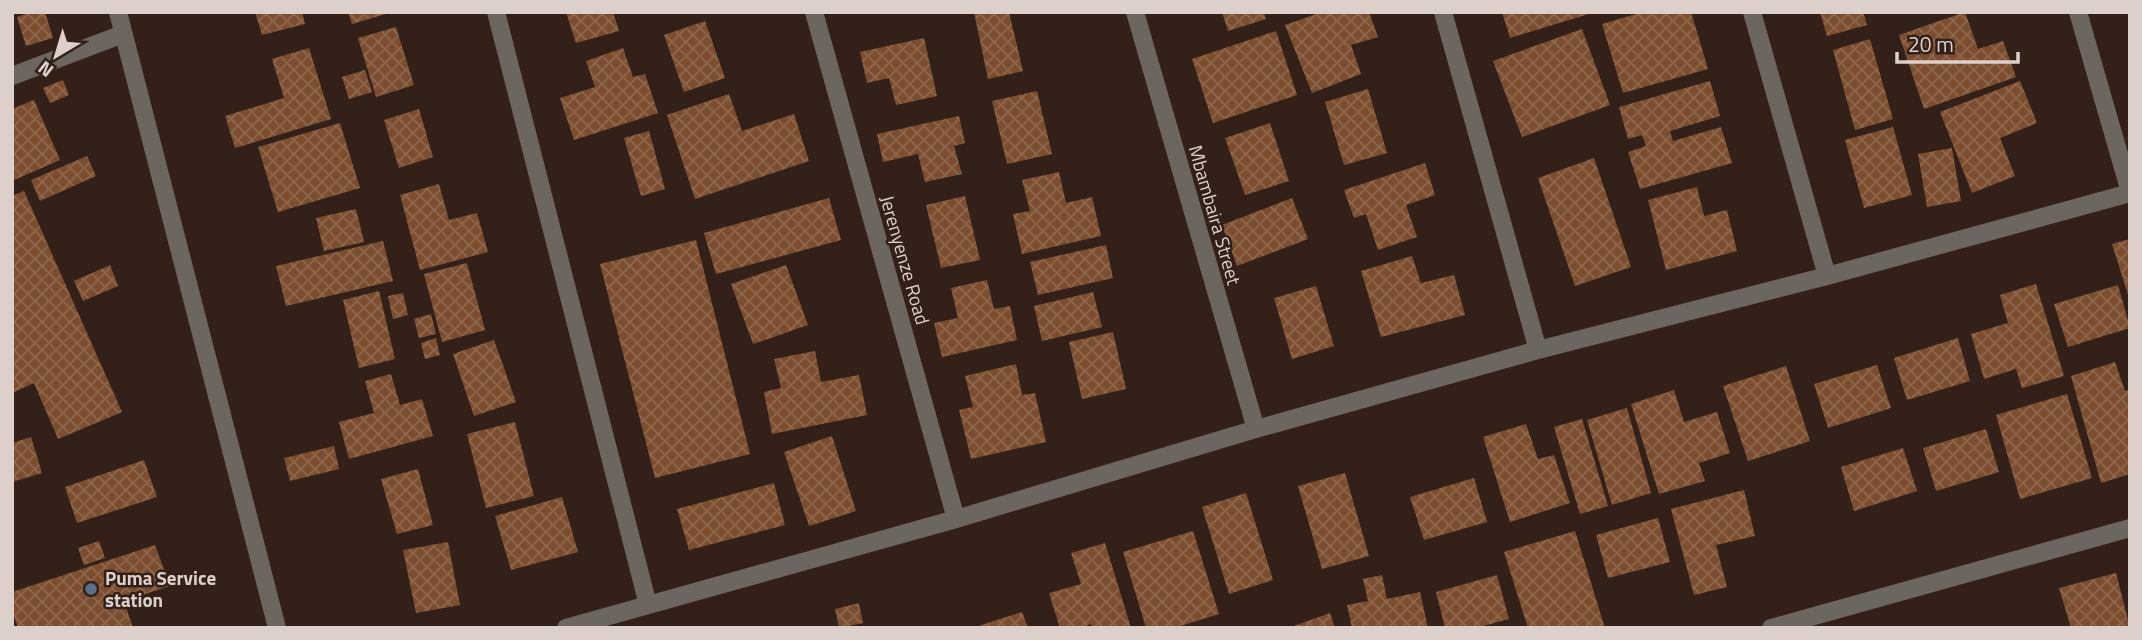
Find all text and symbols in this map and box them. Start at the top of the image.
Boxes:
north arrow [21,21,91,91]
scale bar [1897,21,2018,65]
text: 20 m [1908,28,1954,60]
text: N [31,54,59,85]
street label: Mbambaira Street [1182,142,1249,289]
street label: Jerenyenze Road [873,192,938,328]
place label: Puma Service station [105,563,216,614]
marker: Puma Service station [83,581,99,597]

